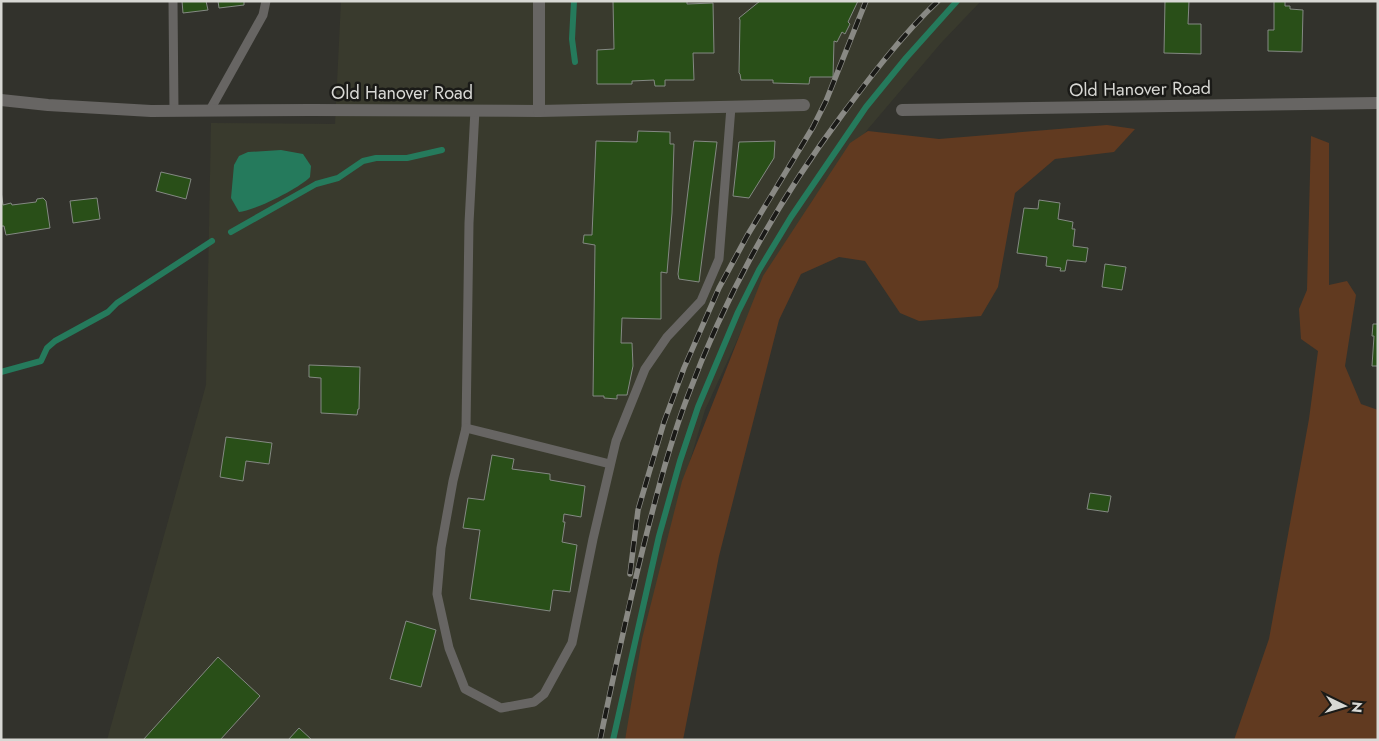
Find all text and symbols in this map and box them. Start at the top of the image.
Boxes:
street label: Old Hanover Road [1069,75,1211,103]
street label: Old Hanover Road [331,80,473,106]
north arrow [1319,681,1369,731]
text: N [1347,701,1367,714]

